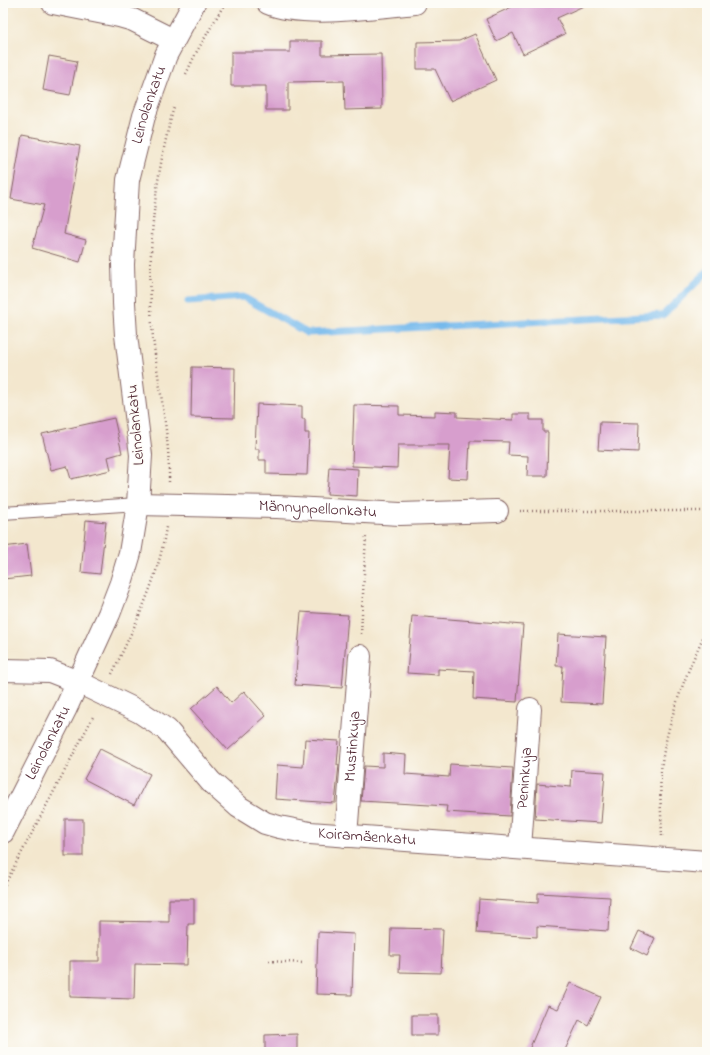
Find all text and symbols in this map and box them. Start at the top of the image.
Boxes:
street label: Leinolankatu [125,62,173,147]
street label: Leinolankatu [121,384,151,466]
street label: Männynpellonkatu [259,495,378,525]
street label: Leinolankatu [19,701,77,784]
street label: Mustinkuja [338,710,368,783]
street label: Peninkuja [511,746,539,810]
street label: Koiramäenkatu [317,822,417,853]

